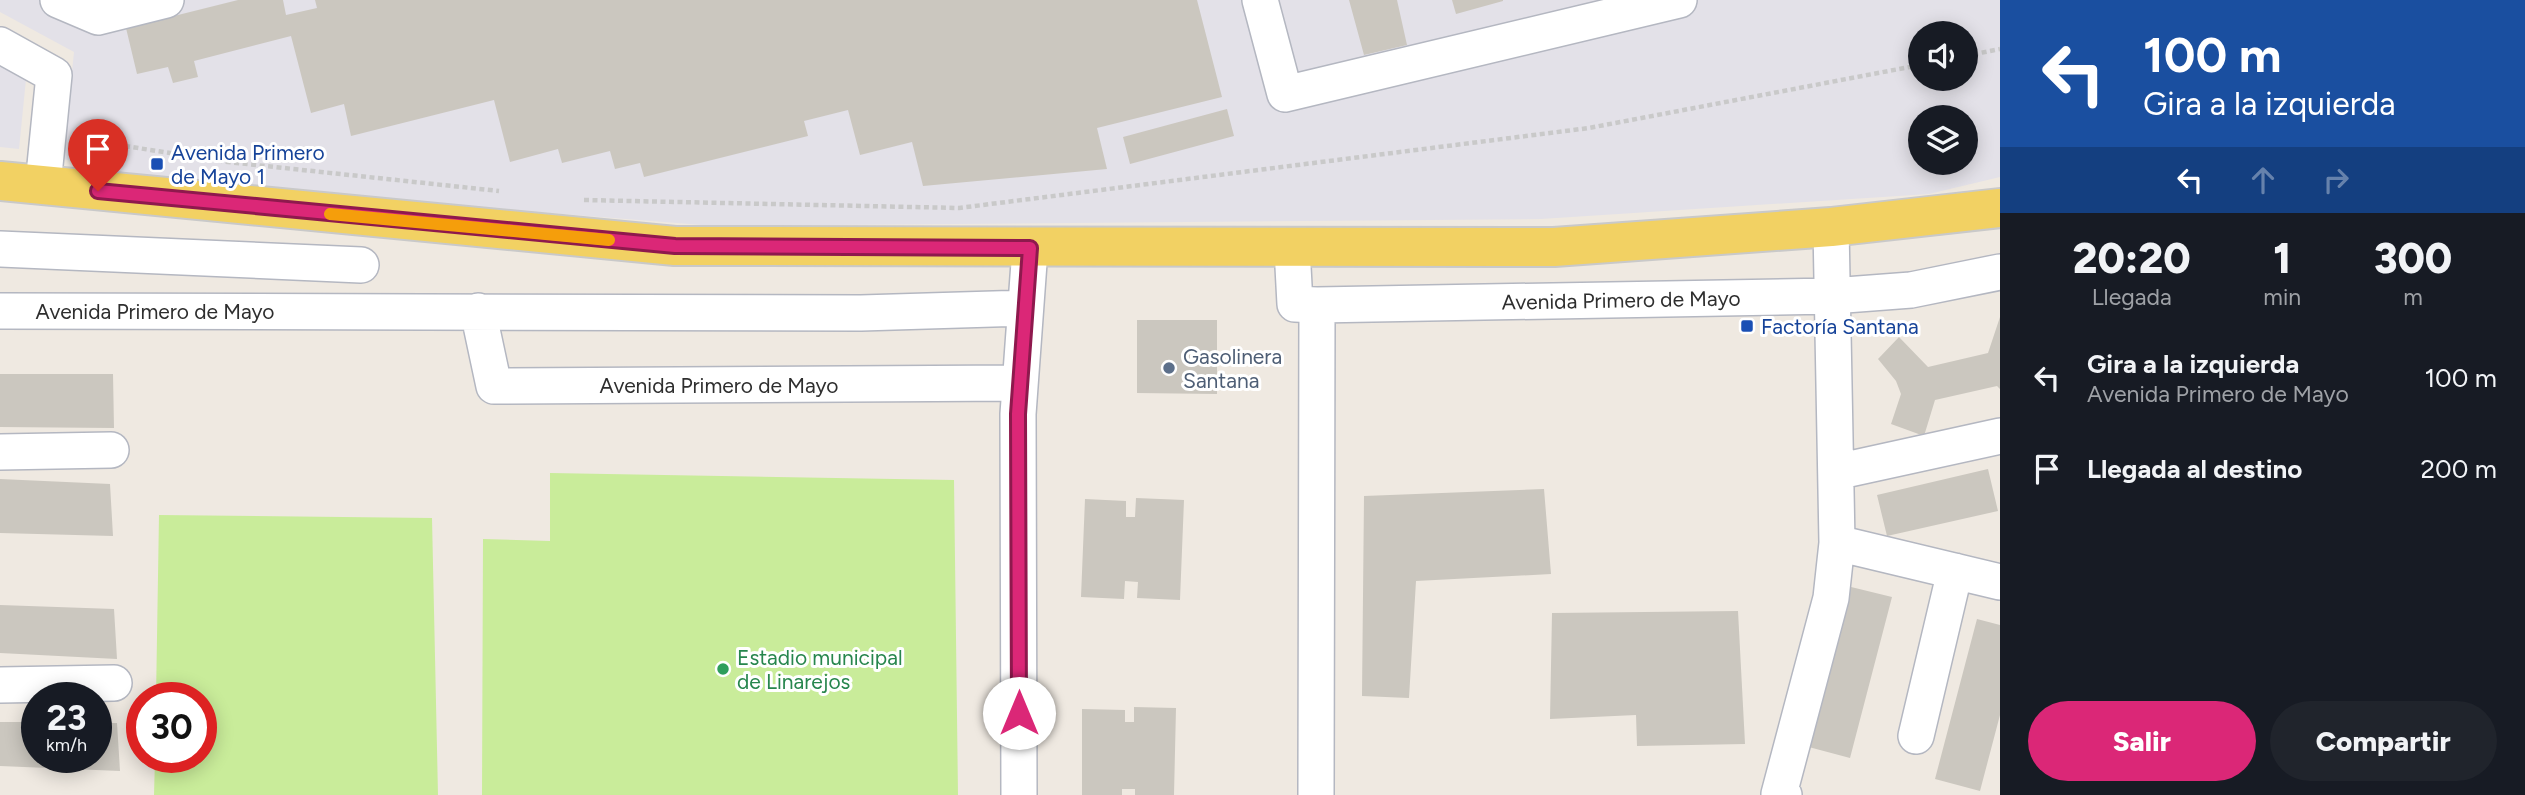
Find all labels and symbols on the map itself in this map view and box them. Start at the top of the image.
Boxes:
pin [68,119,128,191]
place label: Avenida Primero de Mayo 1 [171,140,325,189]
marker: Avenida Primero de Mayo 1 [149,156,165,172]
street label: Avenida Primero de Mayo [1501,285,1741,315]
street label: Avenida Primero de Mayo [35,299,275,324]
place label: Factoría Santana [1761,314,1919,339]
marker: Factoría Santana [1739,318,1755,334]
place label: Gasolinera Santana [1183,344,1282,393]
marker: Gasolinera Santana [1161,360,1177,376]
street label: Avenida Primero de Mayo [599,373,839,398]
place label: Estadio municipal de Linarejos [737,645,903,694]
marker: Estadio municipal de Linarejos [715,661,731,677]
position arrow [982,676,1056,750]
speed limit sign: 30 [126,682,217,773]

